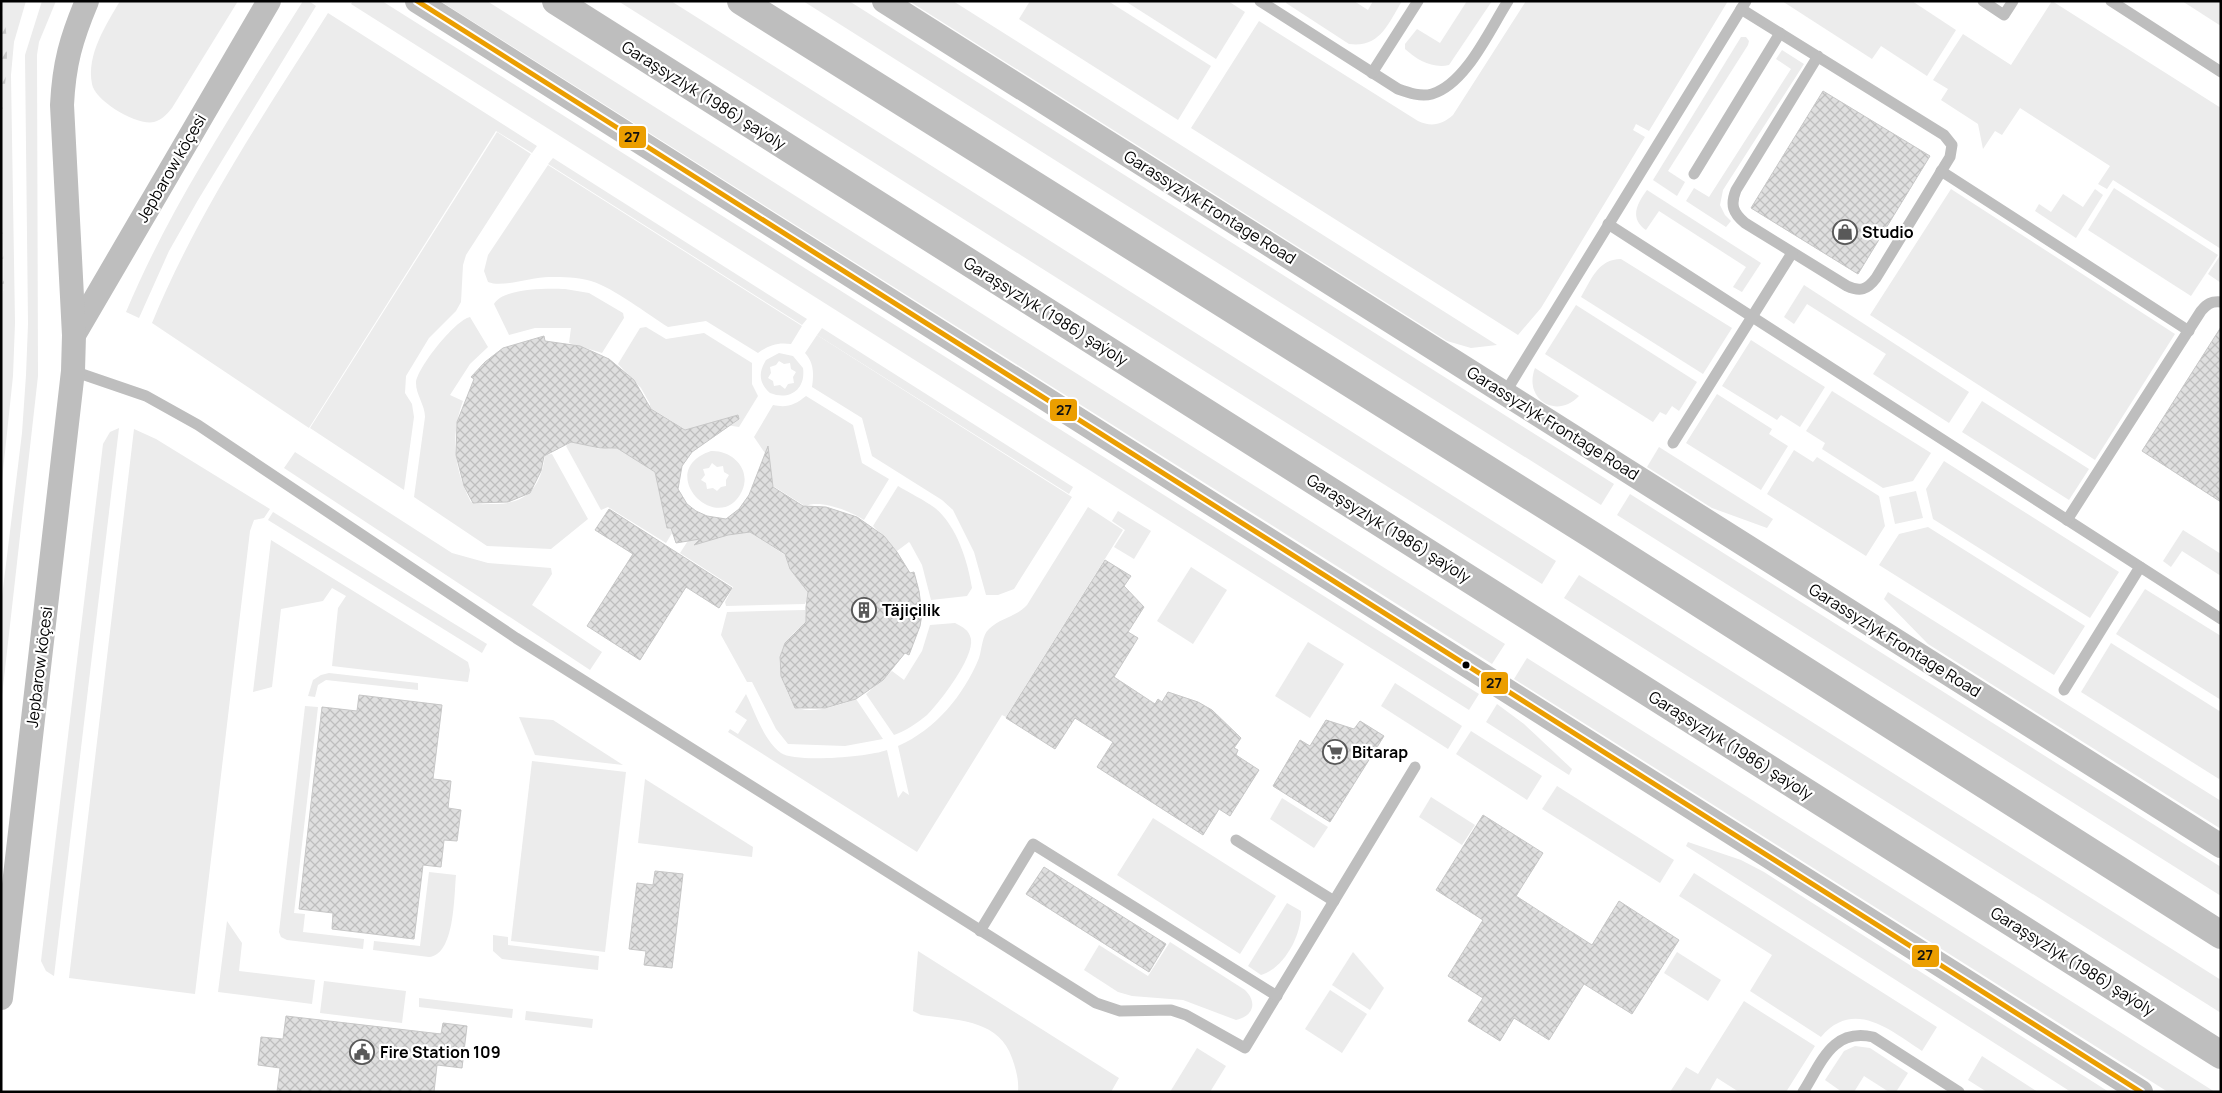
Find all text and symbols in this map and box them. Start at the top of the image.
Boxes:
street label: Garaşsyzlyk (1986) şaýoly [618,35,791,155]
street label: Jepbarow köçesi [131,110,211,226]
line badge: 27 [618,125,647,149]
text: 27 [624,127,640,146]
street label: Garassyzlyk Frontage Road [1120,145,1300,269]
shop icon: Studio [1832,219,1858,245]
place label: Studio [1862,221,1914,243]
street label: Garaşsyzlyk (1986) şaýoly [960,251,1133,371]
street label: Garassyzlyk Frontage Road [1463,361,1643,485]
line badge: 27 [1049,398,1078,422]
text: 27 [1056,400,1072,419]
street label: Garaşsyzlyk (1986) şaýoly [1303,468,1476,588]
street label: Garassyzlyk Frontage Road [1805,578,1985,702]
building icon: Täjiçilik [851,597,877,623]
place label: Täjiçilik [882,599,940,621]
street label: Jepbarow köçesi [21,605,57,729]
unlabelled marker [1461,660,1471,670]
line badge: 27 [1480,671,1509,695]
text: 27 [1486,673,1502,692]
street label: Garaşsyzlyk (1986) şaýoly [1645,685,1818,805]
supermarket icon: Bitarap [1322,739,1348,765]
place label: Bitarap [1352,741,1408,763]
street label: Garaşsyzlyk (1986) şaýoly [1987,901,2160,1021]
line badge: 27 [1911,944,1940,968]
text: 27 [1917,945,1933,964]
public building icon: Fire Station 109 [349,1039,375,1065]
place label: Fire Station 109 [380,1041,501,1063]

